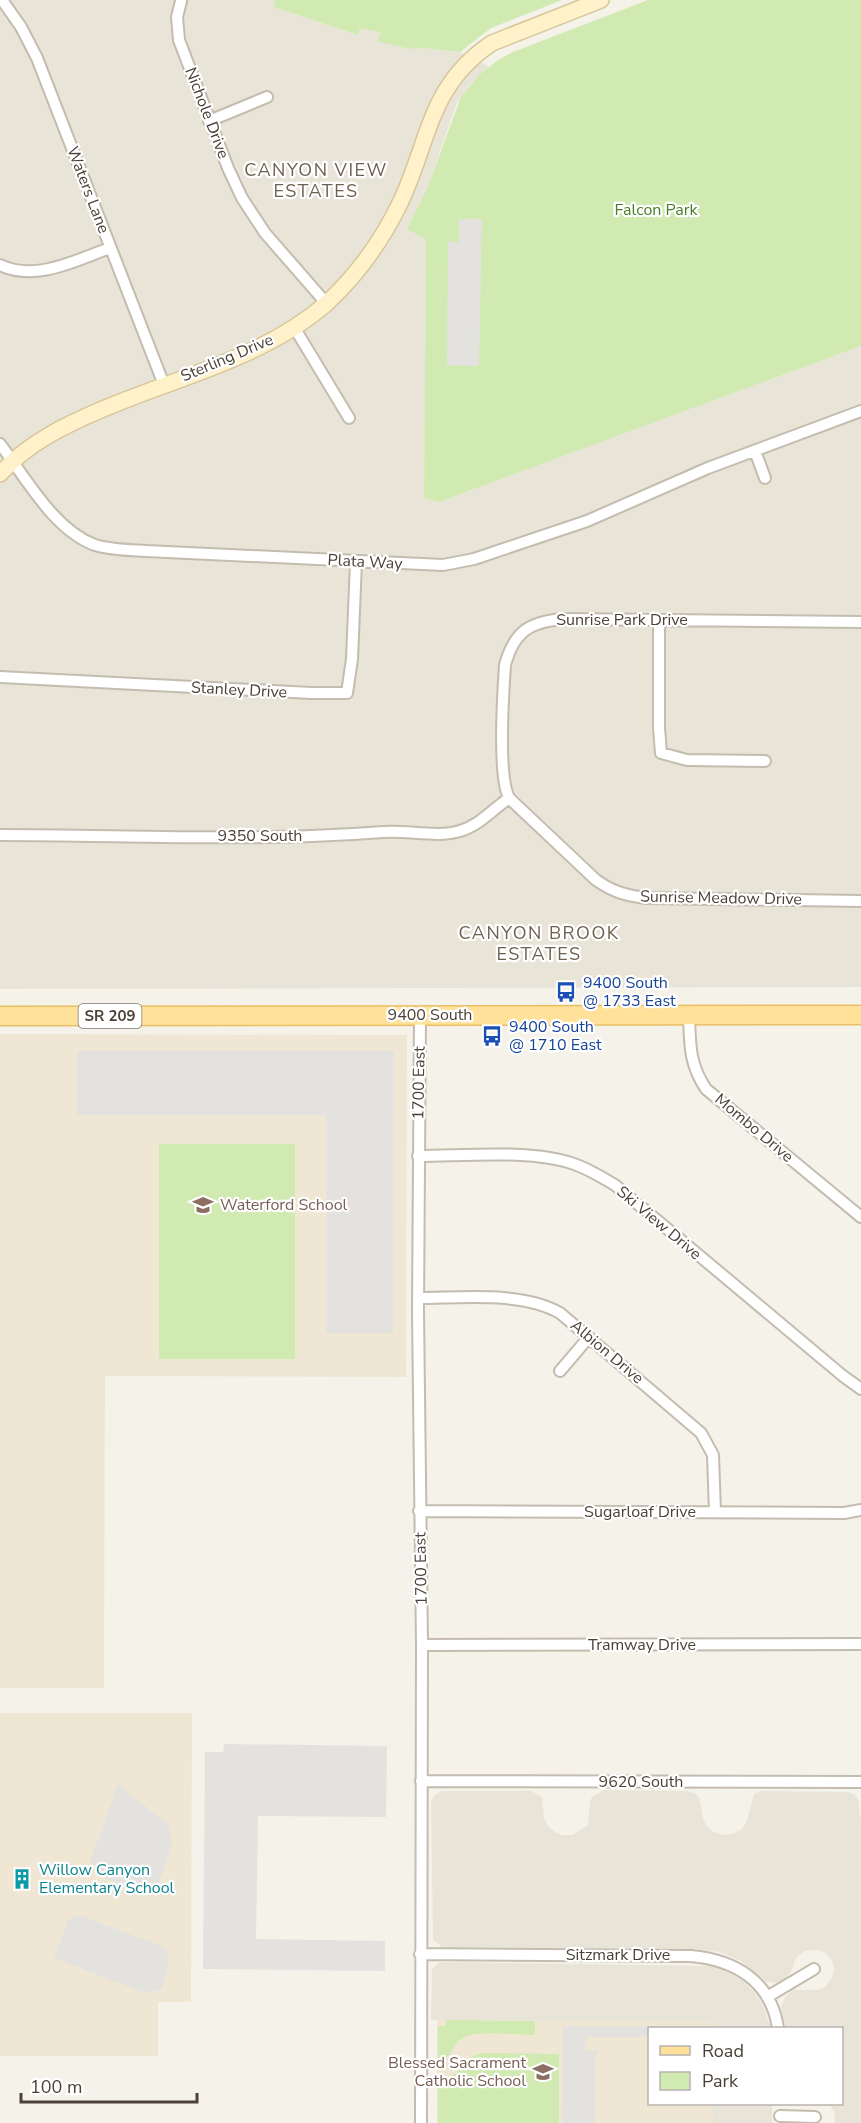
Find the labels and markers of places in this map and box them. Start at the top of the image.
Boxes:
place label: 9400 South @ 1733 East [583,972,676,1012]
bus stop icon: 9400 South @ 1733 East [554,980,578,1004]
place label: 9400 South @ 1710 East [509,1016,602,1056]
bus stop icon: 9400 South @ 1710 East [480,1024,504,1048]
school or university icon: Waterford School [191,1193,215,1217]
place label: Waterford School [220,1194,348,1216]
place label: Willow Canyon Elementary School [39,1859,175,1899]
building icon: Willow Canyon Elementary School [10,1867,34,1891]
place label: Blessed Sacrament Catholic School [388,2052,526,2092]
school or university icon: Blessed Sacrament Catholic School [531,2060,555,2084]

